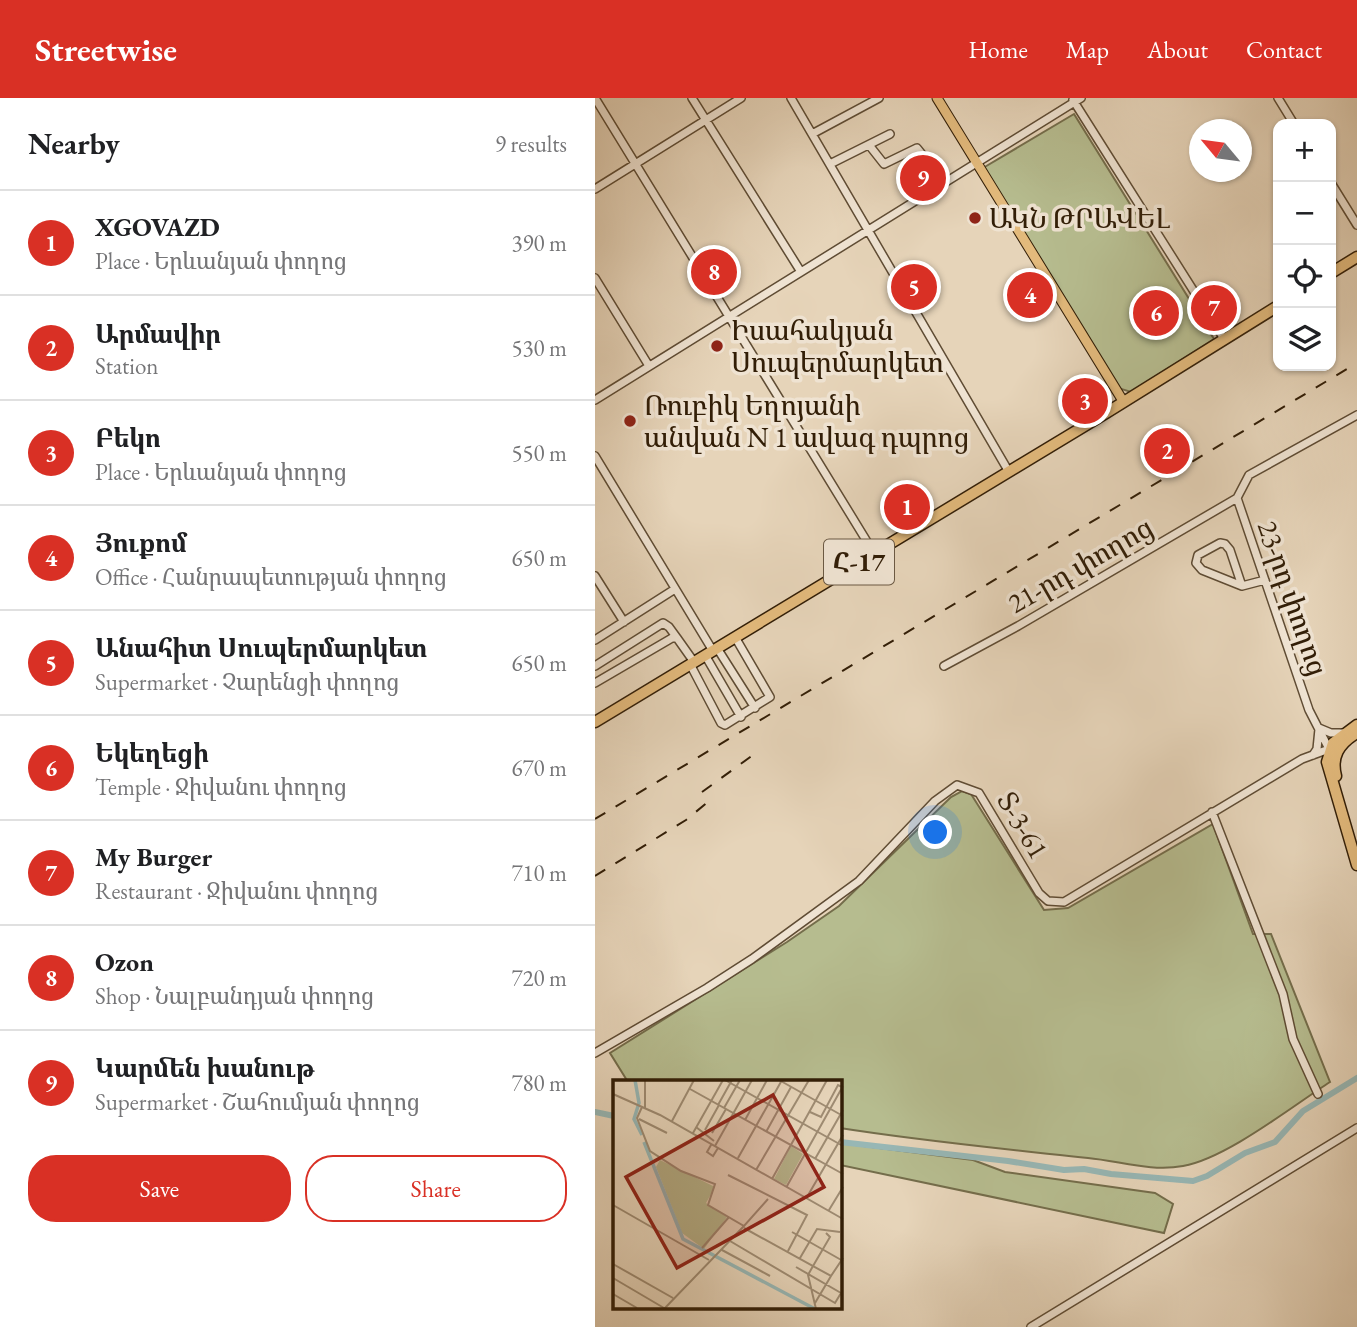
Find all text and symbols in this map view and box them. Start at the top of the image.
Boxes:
text: Streetwise [35,28,177,71]
text: Home [968,34,1028,65]
text: Map [1066,34,1109,65]
text: About [1147,34,1208,65]
text: Contact [1246,34,1322,65]
north arrow [1189,119,1252,182]
map controls [1273,119,1336,371]
button: + [1273,119,1336,182]
text: Nearby [28,124,120,163]
text: 9 results [495,129,567,159]
pin: 9 [900,152,946,204]
button: − [1273,182,1336,245]
place label: ԱԿՆ ԹՐԱՎԵԼ [989,200,1170,236]
text: XGOVAZD [95,210,220,244]
marker: ԱԿՆ ԹՐԱՎԵԼ [967,210,983,226]
text: 1 [45,228,57,258]
text: 390 m [511,228,567,258]
button: locate [1273,245,1336,308]
text: Place · Երևանյան փողոց [95,246,347,276]
pin: 8 [691,246,737,298]
pin: 5 [891,261,937,313]
pin: 4 [1007,269,1053,321]
pin: 7 [1191,282,1237,334]
pin: 6 [1133,287,1179,339]
button: layers [1273,308,1336,371]
place label: Իսահակյան Սուպերմարկետ [731,312,944,380]
text: Արմավիր [95,317,221,351]
text: 2 [45,333,57,363]
text: 530 m [511,333,567,363]
marker: Իսահակյան Սուպերմարկետ [709,338,725,354]
text: Station [95,351,158,381]
pin: 3 [1062,375,1108,427]
place label: Ռուբիկ Եղոյանի անվան N 1 ավագ դպրոց [644,387,969,455]
marker: Ռուբիկ Եղոյանի անվան N 1 ավագ դպրոց [622,413,638,429]
text: Բեկո [95,421,161,455]
pin: 2 [1144,425,1190,477]
text: 3 [45,438,57,468]
text: 550 m [511,438,567,468]
text: Place · Երևանյան փողոց [95,457,347,487]
pin: 1 [884,481,930,533]
street label: 21-րդ փողոց [1001,509,1159,621]
street label: 23-րդ փողոց [1250,516,1336,680]
text: Յուքոմ [95,526,187,560]
road number: Հ-17 [824,540,894,584]
text: 4 [45,543,57,573]
text: 650 m [511,543,567,573]
text: Office · Հանրապետության փողոց [95,562,447,592]
text: Անահիտ Սուպերմարկետ [95,631,427,665]
text: 5 [45,648,57,678]
text: 650 m [511,648,567,678]
text: Supermarket · Չարենցի փողոց [95,667,399,697]
text: Եկեղեցի [95,736,209,770]
text: 6 [45,753,57,783]
text: 670 m [511,753,567,783]
text: Temple · Ջիվանու փողոց [95,772,347,802]
street label: Տ-3-61 [989,785,1057,865]
your location [918,815,952,849]
text: My Burger [95,840,212,874]
text: 7 [45,858,57,888]
text: 710 m [511,858,567,888]
text: Restaurant · Ջիվանու փողոց [95,876,378,906]
text: Ozon [95,945,154,979]
text: 8 [45,963,57,993]
text: 720 m [511,963,567,993]
text: Shop · Նալբանդյան փողոց [95,981,374,1011]
text: Կարմեն խանութ [95,1051,315,1085]
text: 9 [45,1068,57,1098]
text: 780 m [511,1068,567,1098]
inset map [613,1080,842,1310]
text: Supermarket · Շահումյան փողոց [95,1087,420,1117]
button: Save [28,1155,291,1222]
button: Share [305,1155,567,1222]

